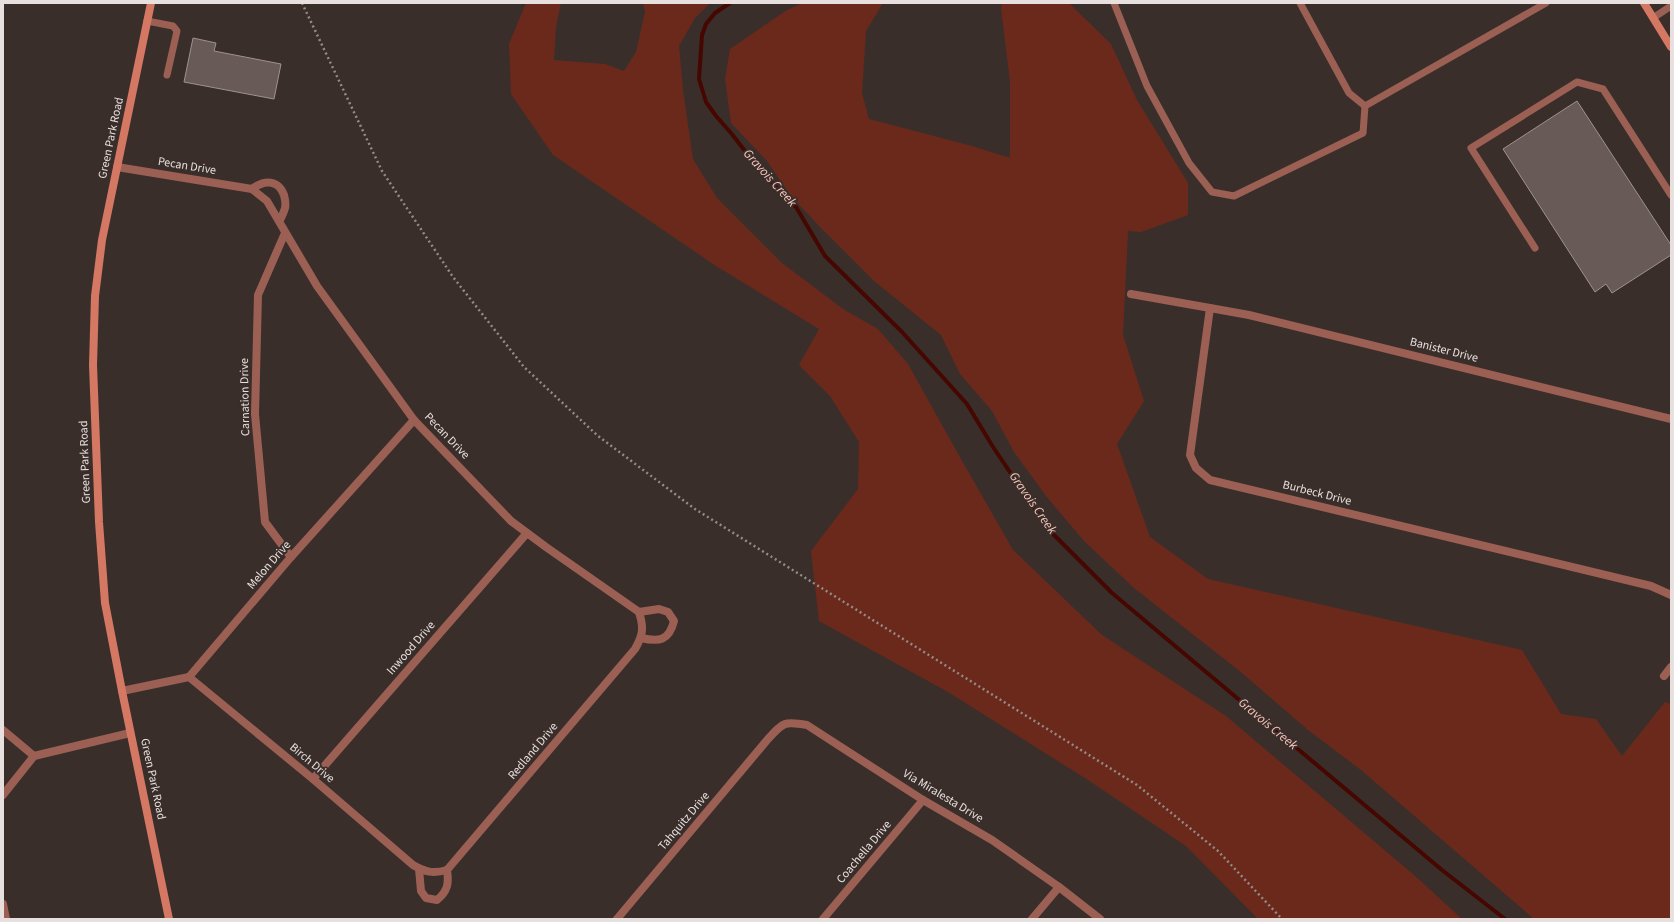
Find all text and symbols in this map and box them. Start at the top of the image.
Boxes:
street label: Green Park Road [94,96,128,180]
water label: Gravois Creek [739,145,801,212]
street label: Pecan Drive [157,153,217,179]
street label: Banister Drive [1408,333,1480,367]
street label: Carnation Drive [236,358,254,436]
street label: Pecan Drive [420,409,474,463]
street label: Green Park Road [75,420,95,504]
water label: Gravois Creek [1005,468,1062,538]
street label: Burbeck Drive [1281,476,1353,510]
street label: Melon Drive [243,537,295,593]
street label: Inwood Drive [383,617,439,679]
water label: Gravois Creek [1234,694,1302,755]
street label: Redland Drive [504,719,562,783]
street label: Green Park Road [136,737,170,821]
street label: Birch Drive [286,739,338,787]
street label: Via Miralesta Drive [900,765,987,827]
street label: Tahquitz Drive [654,788,714,854]
street label: Coachella Drive [832,817,896,887]

